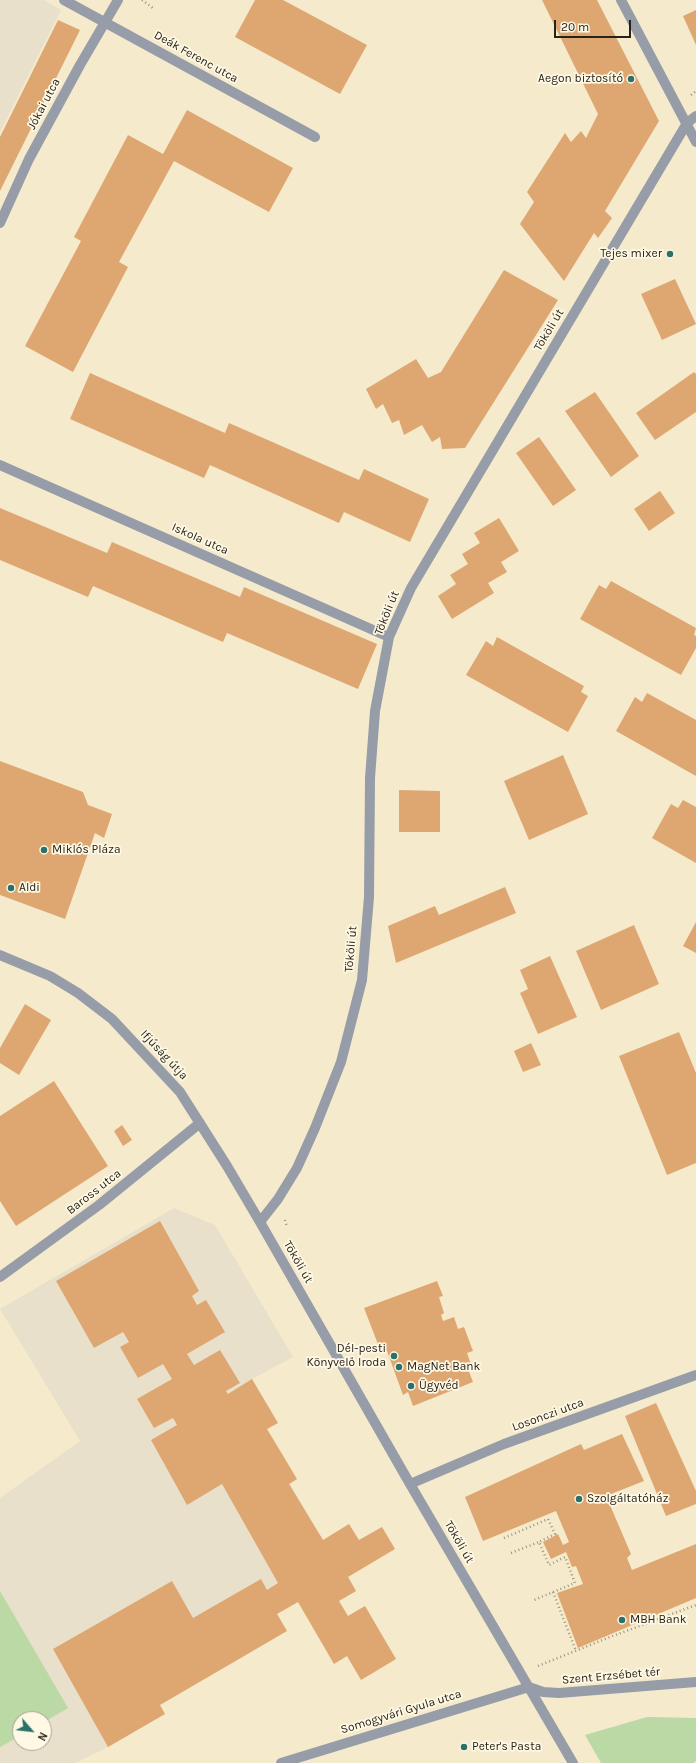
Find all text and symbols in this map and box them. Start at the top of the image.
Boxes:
scale bar [556,12,633,38]
text: 20 m [561,20,589,34]
street label: Deák Ferenc utca [152,28,240,86]
place label: Aegon biztosító [538,72,623,86]
marker: Aegon biztosító [626,74,636,84]
street label: Jókai utca [25,76,63,132]
place label: Tejes mixer [600,247,662,261]
marker: Tejes mixer [665,249,675,259]
street label: Tököli út [531,306,567,354]
street label: Iskola utca [169,520,231,558]
street label: Tököli út [372,589,402,637]
place label: Miklós Pláza [52,843,120,857]
marker: Miklós Pláza [39,845,49,855]
place label: Aldi [19,881,40,895]
marker: Aldi [6,883,16,893]
street label: Tököli út [342,925,360,973]
street label: Ifjúság útja [137,1027,191,1083]
street label: Baross utca [64,1166,124,1218]
street label: Tököli út [280,1238,316,1286]
place label: Dél-pesti Könyvelő Iroda [306,1342,386,1370]
marker: Dél-pesti Könyvelő Iroda [389,1351,399,1361]
place label: MagNet Bank [407,1360,480,1374]
marker: MagNet Bank [394,1362,404,1372]
place label: Ügyvéd [419,1379,459,1393]
marker: Ügyvéd [406,1381,416,1391]
street label: Losonczi utca [510,1395,586,1435]
place label: Szolgáltatóház [587,1492,668,1506]
marker: Szolgáltatóház [574,1494,584,1504]
street label: Tököli út [441,1518,477,1566]
place label: MBH Bank [630,1613,687,1627]
marker: MBH Bank [617,1615,627,1625]
street label: Szent Erzsébet tér [561,1665,661,1687]
street label: Somogyvári Gyula utca [339,1687,463,1737]
north arrow [12,1711,52,1751]
text: N [35,1730,50,1743]
place label: Peter's Pasta [472,1740,541,1754]
marker: Peter's Pasta [459,1742,469,1752]

